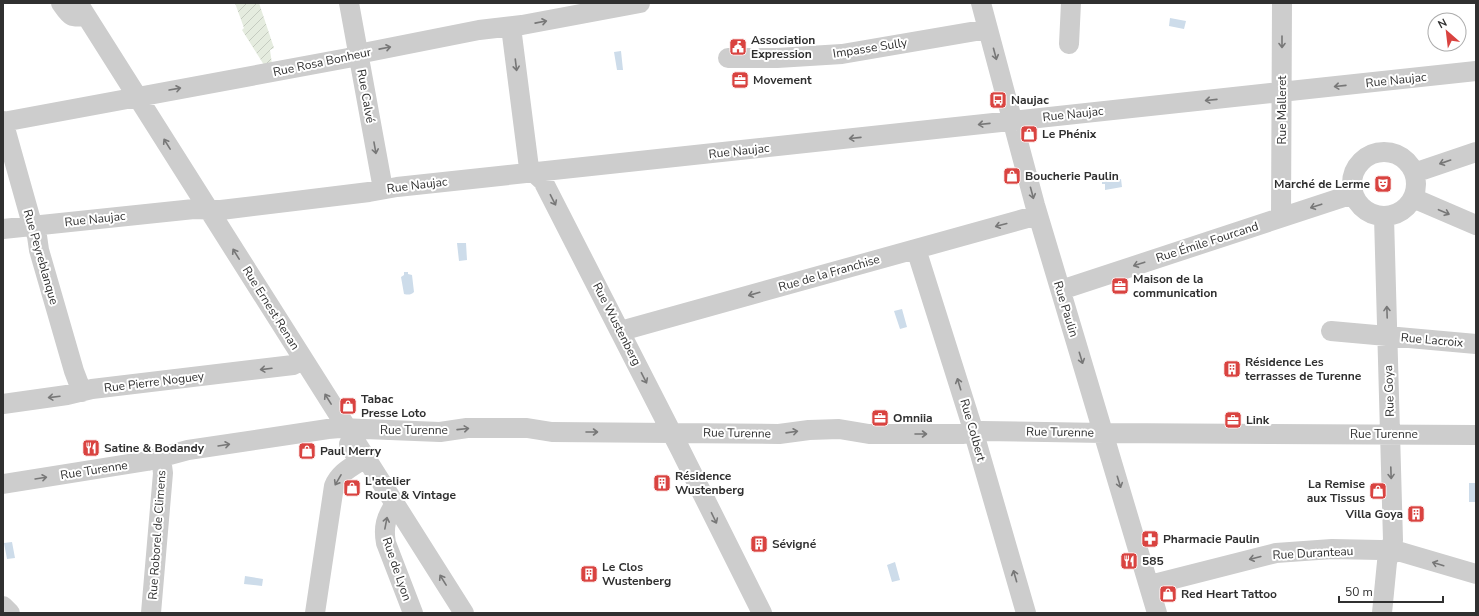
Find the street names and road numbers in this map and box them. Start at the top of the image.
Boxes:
street label: Impasse Sully [832,34,909,62]
street label: Rue Rosa Bonheur [272,44,373,80]
street label: Rue Calvé [353,68,379,124]
street label: Rue Naujac [1365,69,1428,91]
street label: Rue Malleret [1274,75,1290,145]
street label: Rue Naujac [1042,103,1105,125]
street label: Rue Naujac [708,140,771,162]
street label: Rue Naujac [386,173,449,197]
street label: Rue Peyreblanque [20,207,62,307]
street label: Rue Naujac [64,208,127,230]
street label: Rue Émile Fourcand [1154,218,1260,266]
street label: Rue de la Franchise [776,251,882,295]
street label: Rue Ernest Renan [239,263,303,353]
street label: Rue Paulin [1050,279,1082,339]
street label: Rue Wustenberg [589,280,645,368]
street label: Rue Lacroix [1400,329,1465,351]
street label: Rue Goya [1380,365,1398,417]
street label: Rue Pierre Noguey [103,368,206,396]
street label: Rue Colbert [956,397,990,464]
street label: Rue Turenne [380,422,448,438]
street label: Rue Turenne [1026,423,1094,441]
street label: Rue Turenne [703,424,771,442]
street label: Rue Turenne [1350,426,1418,442]
street label: Rue Turenne [59,457,129,483]
street label: Rue Roborel de Climens [144,469,170,600]
street label: Rue de Lyon [379,535,415,603]
street label: Rue Duranteau [1272,543,1354,563]

